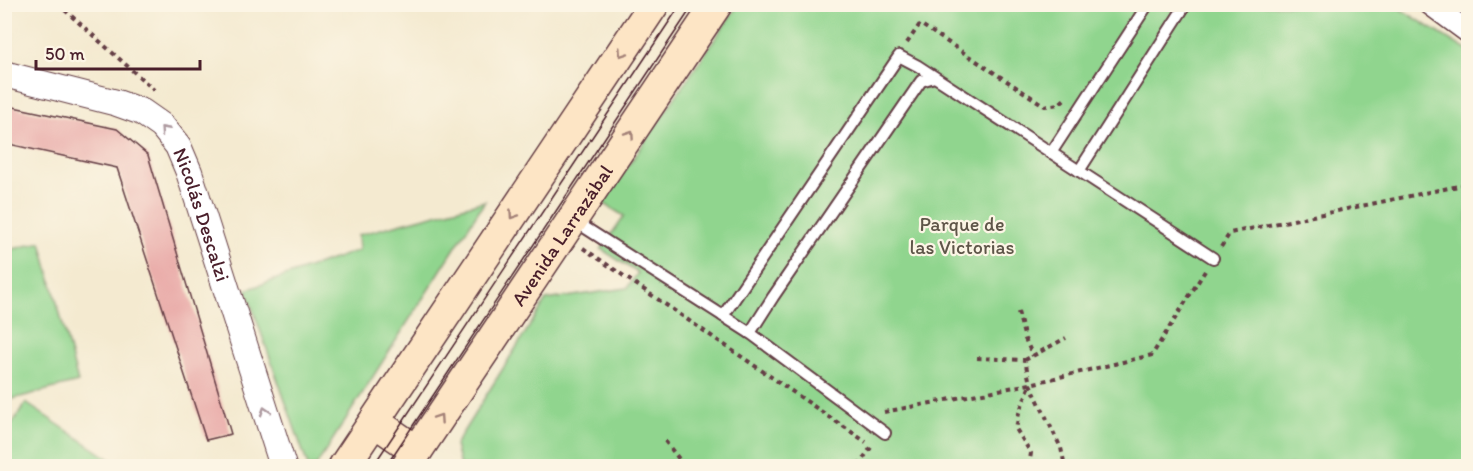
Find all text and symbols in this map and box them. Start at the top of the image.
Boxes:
scale bar [36,33,200,71]
text: 50 m [45,43,85,65]
one-way arrow [617,47,629,57]
one-way arrow [160,126,171,137]
one-way arrow [623,129,634,140]
street label: Nicolás Descalzi [168,144,235,284]
street label: Avenida Larrazábal [506,160,618,310]
one-way arrow [509,209,520,220]
park label: Parque de las Victorias [910,212,1014,259]
one-way arrow [260,406,272,417]
one-way arrow [432,413,443,424]

